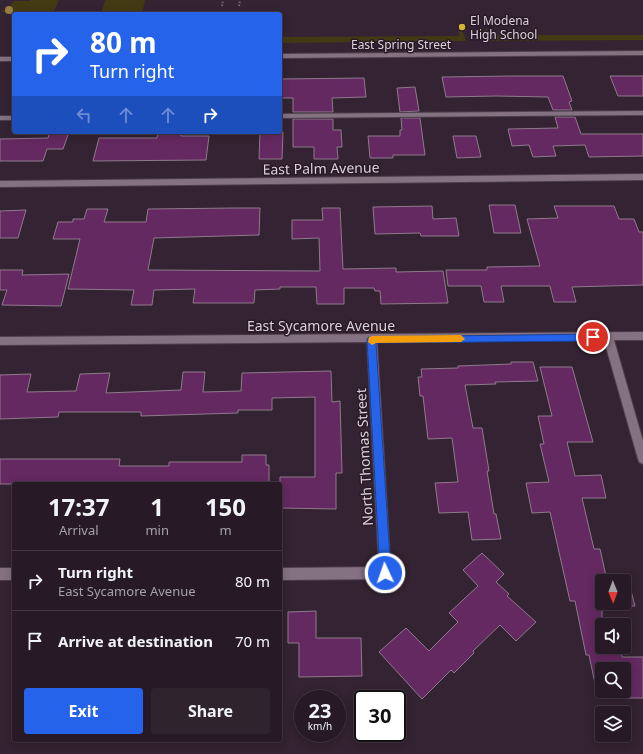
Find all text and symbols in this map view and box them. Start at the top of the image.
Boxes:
place label: El Modena High School [470,12,537,43]
marker: El Modena High School [457,22,467,32]
text: 80 m [90,23,157,61]
icon: right [24,28,76,80]
street label: East Spring Street [351,36,452,53]
text: Turn right [90,59,174,83]
icon: left [73,104,95,126]
icon: ahead [115,104,137,126]
icon: ahead [157,104,179,126]
icon: right [199,104,221,126]
street label: East Palm Avenue [262,157,380,179]
street label: East Sycamore Avenue [247,316,395,335]
pin [576,320,610,354]
icon: arrive [582,326,604,348]
street label: North Thomas Street [351,388,377,526]
text: 17:37 [48,490,110,523]
text: 1 [150,490,164,523]
text: 150 [205,490,246,523]
text: Arrival [59,521,99,539]
text: min [145,521,169,539]
text: m [219,521,232,539]
position arrow [364,552,406,594]
text: Turn right [58,562,133,582]
icon: right [24,570,46,592]
text: 80 m [235,571,270,591]
north arrow [595,574,631,610]
map controls [595,574,631,742]
text: East Sycamore Avenue [58,582,196,600]
button: sound [595,618,631,654]
icon: arrive [24,630,46,652]
text: Arrive at destination [58,631,213,651]
text: 70 m [235,631,270,651]
button: search [595,662,631,698]
button: Exit [24,688,143,734]
button: Share [151,688,270,734]
speed limit sign: 30 [354,690,406,742]
text: 23 [309,697,331,724]
button: layers [595,706,631,742]
text: km/h [308,719,332,733]

